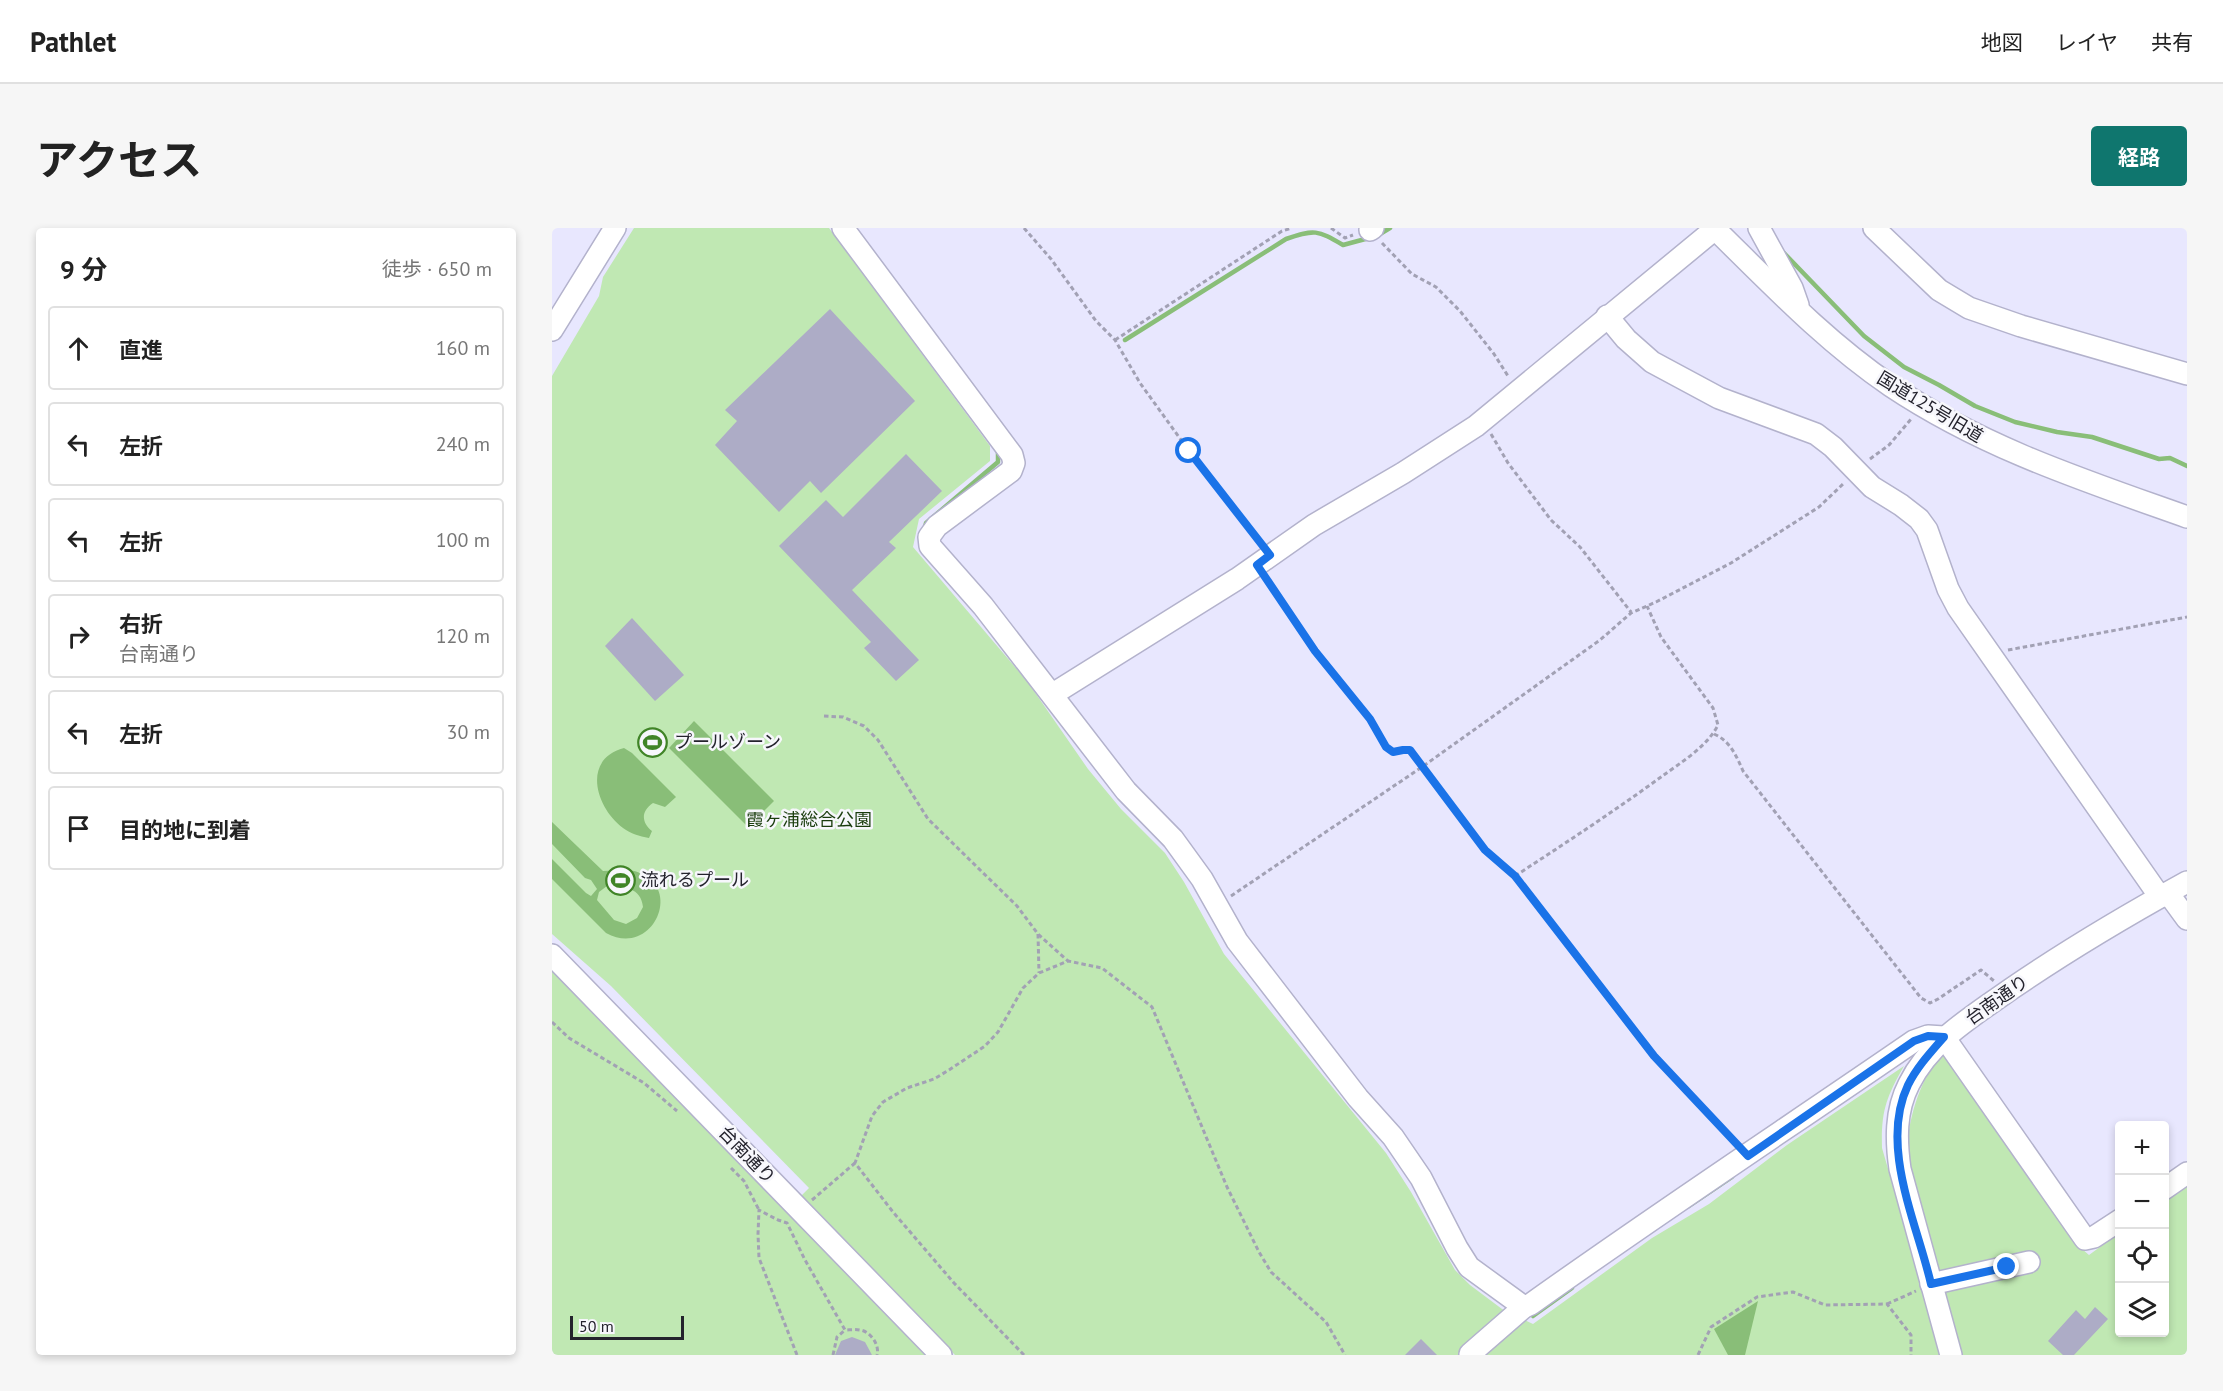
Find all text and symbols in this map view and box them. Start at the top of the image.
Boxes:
text: Pathlet [30,23,116,60]
text: 地図 [1981,29,2023,56]
text: レイヤ [2056,29,2118,56]
text: 共有 [2151,29,2193,56]
button: 経路 [2091,126,2187,186]
text: アクセス [36,132,202,187]
text: 9 分 [60,253,107,286]
text: 徒歩 · 650 m [382,256,492,282]
icon: ahead [62,332,95,365]
text: 160 m [436,335,490,361]
text: 直進 [119,336,163,364]
street label: 国道125号旧道 [1873,366,1987,447]
icon: left [62,428,95,461]
text: 240 m [436,431,490,457]
text: 左折 [119,432,163,460]
route start [1175,437,1201,463]
icon: left [62,524,95,557]
text: 100 m [436,527,490,553]
text: 左折 [119,528,163,556]
text: 右折 [119,610,163,638]
icon: right [62,620,95,653]
text: 120 m [436,623,490,649]
text: 台南通り [119,641,199,667]
icon: left [62,716,95,749]
text: 30 m [447,719,490,745]
text: 左折 [119,720,163,748]
sports icon: プールゾーン [637,726,669,758]
place label: プールゾーン [674,730,781,753]
park label: 霞ヶ浦総合公園 [746,808,872,831]
icon: arrive [62,812,95,845]
text: 目的地に到着 [119,816,251,844]
sports icon: 流れるプール [604,864,636,896]
place label: 流れるプール [641,868,749,891]
street label: 台南通り [1961,970,2033,1030]
street label: 台南通り [714,1121,781,1189]
map controls [2115,1121,2169,1337]
button: + [2115,1121,2169,1175]
button: − [2115,1175,2169,1229]
button: locate [2115,1229,2169,1283]
route end [1993,1253,2019,1279]
button: layers [2115,1283,2169,1337]
scale bar [570,1313,684,1340]
text: 50 m [579,1316,614,1336]

